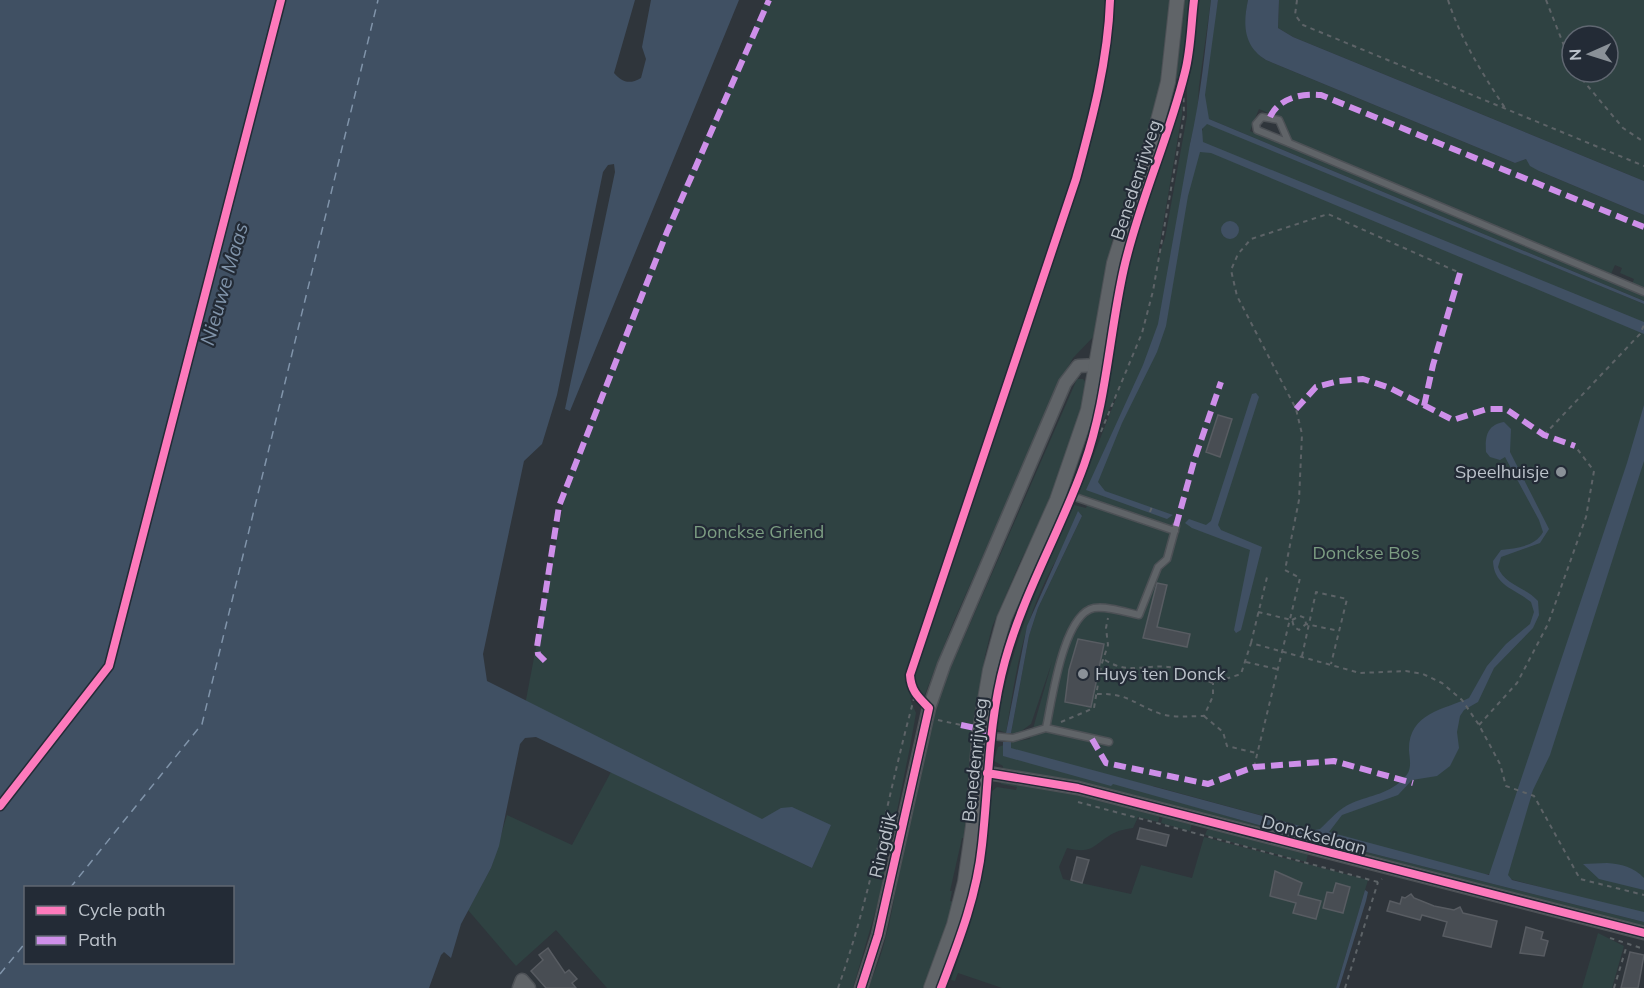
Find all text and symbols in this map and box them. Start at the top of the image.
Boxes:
north arrow [1560,24,1620,84]
text: N [1565,48,1585,61]
street label: Benedenrijweg [1105,117,1166,243]
water label: Nieuwe Maas [194,220,253,348]
place label: Speelhuisje [1455,460,1549,483]
marker: Speelhuisje [1554,465,1568,479]
park label: Donckse Griend [694,520,824,543]
park label: Donckse Bos [1312,541,1420,564]
place label: Huys ten Donck [1095,662,1227,685]
marker: Huys ten Donck [1076,667,1090,681]
street label: Benedenrijweg [957,697,992,823]
street label: Ringdijk [864,809,901,880]
street label: Donckselaan [1259,810,1369,860]
legend [24,886,234,964]
text: Cycle path [78,898,165,921]
text: Path [78,928,117,951]

